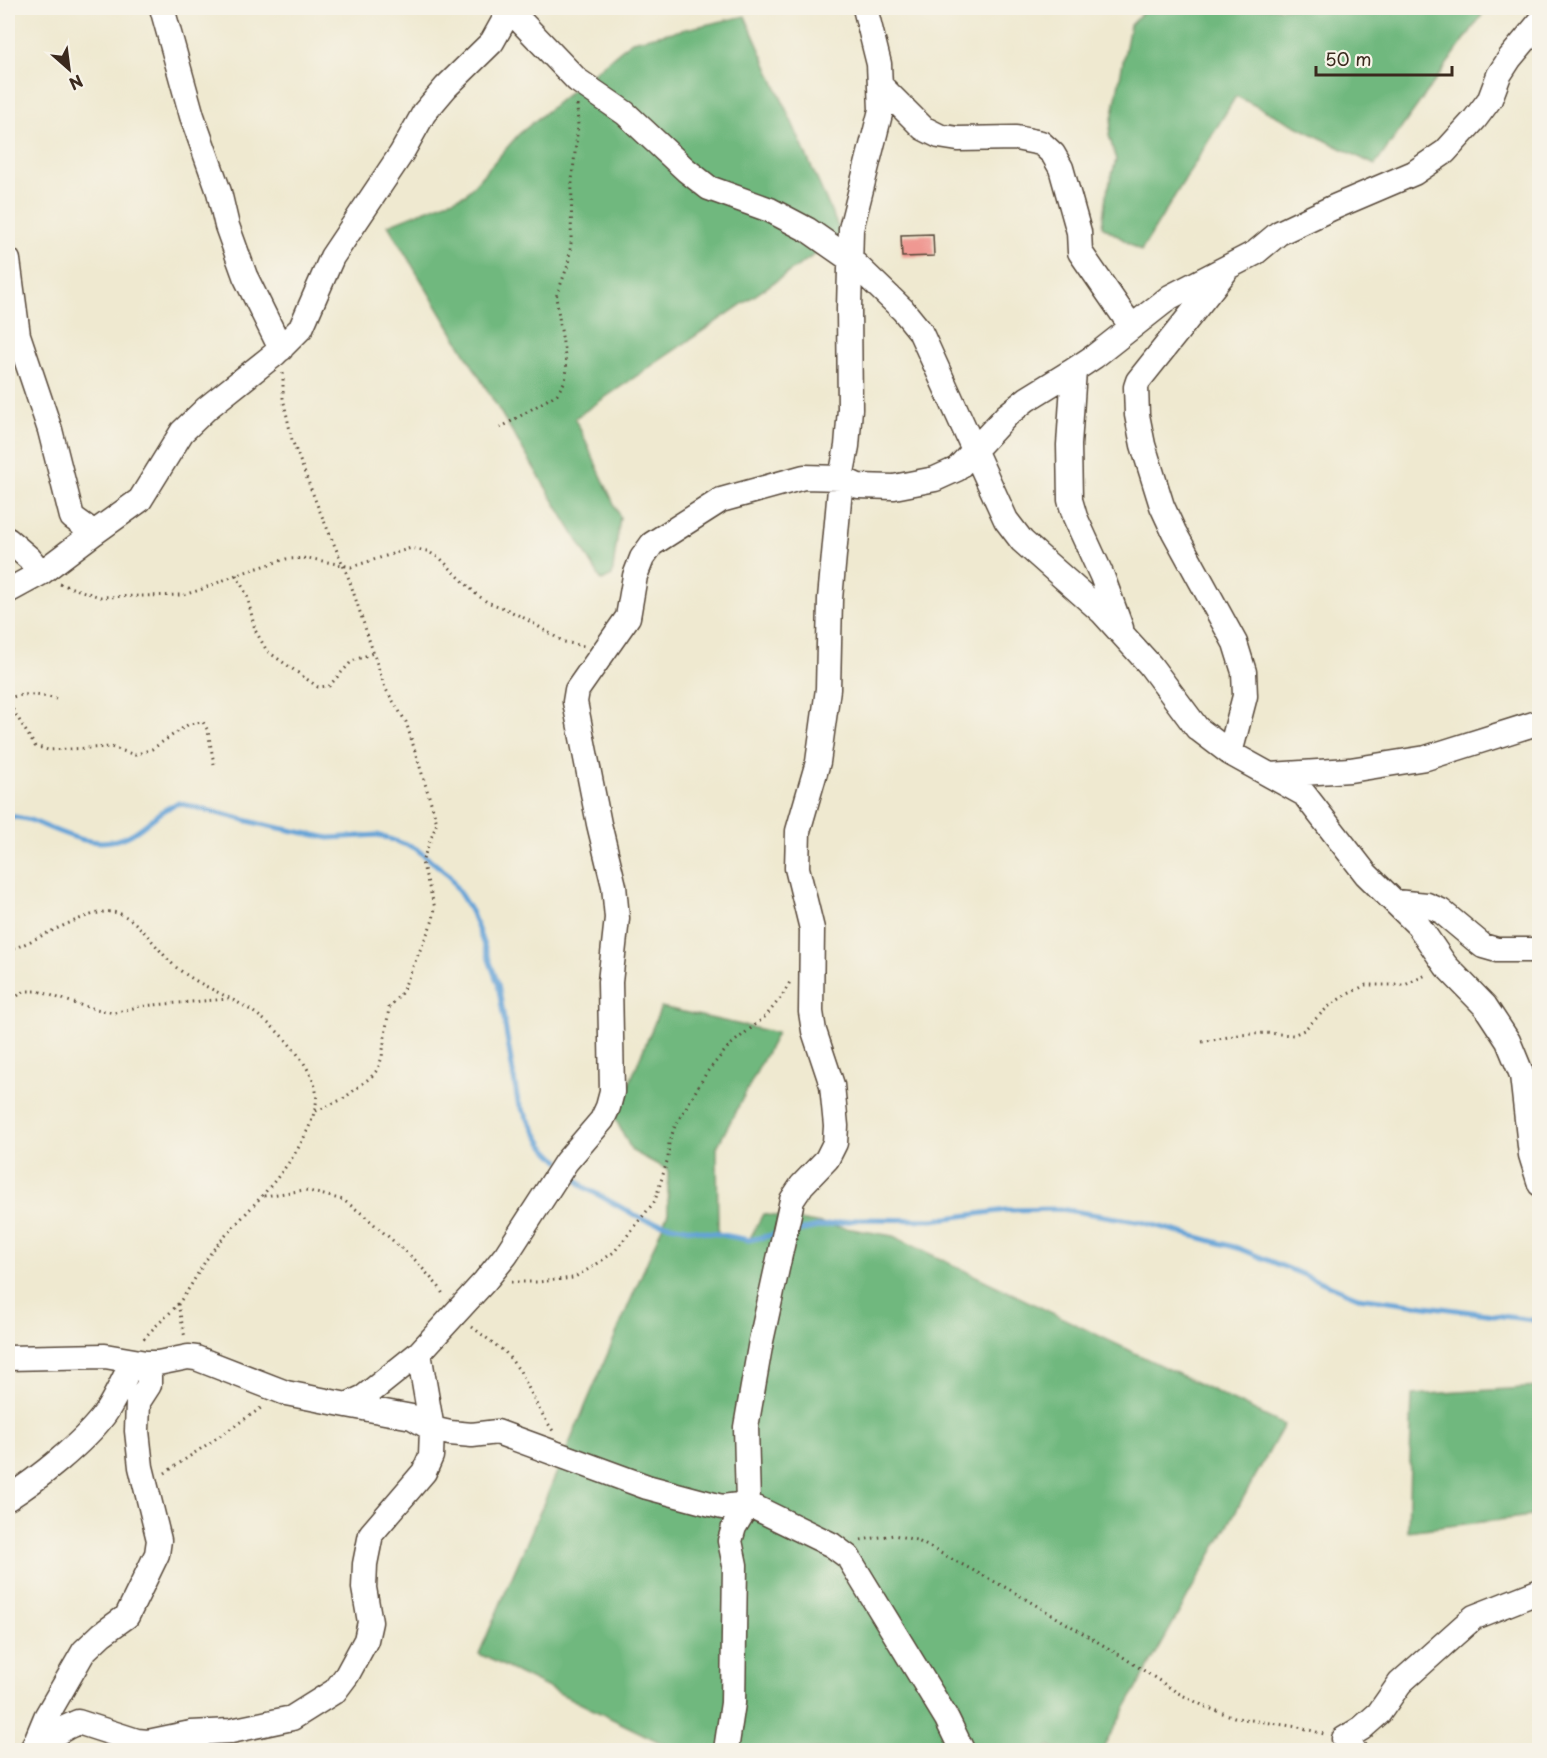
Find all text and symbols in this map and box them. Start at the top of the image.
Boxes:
north arrow [39,39,99,99]
scale bar [1316,39,1452,77]
text: 50 m [1325,45,1372,72]
text: N [65,70,88,97]

